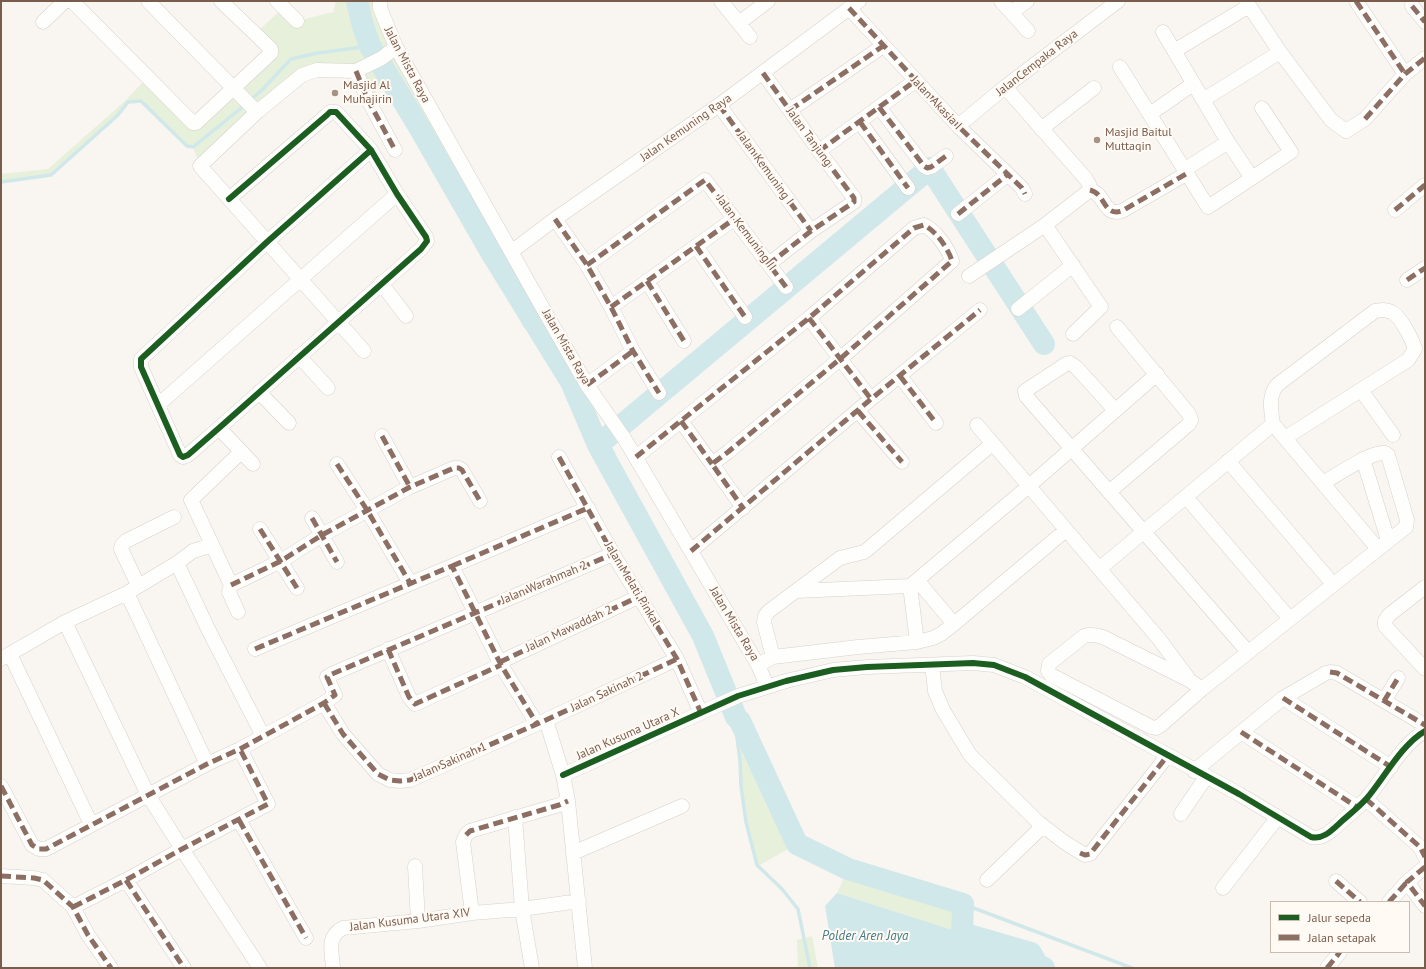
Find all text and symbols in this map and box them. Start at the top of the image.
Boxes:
street label: Jalan Mista Raya [381,24,433,106]
street label: JalanCempaka Raya [993,27,1081,99]
street label: Jalan Akasia I [907,73,965,133]
place label: Masjid Al Muhajirin [343,79,392,107]
marker: Masjid Al Muhajirin [330,88,340,98]
street label: Jalan Kemuning Raya [638,91,734,165]
street label: Jalan Tanjung [783,105,835,169]
place label: Masjid Baitul Muttaqin [1105,126,1172,154]
street label: Jalan Kemuning I [734,128,796,208]
marker: Masjid Baitul Muttaqin [1092,135,1102,145]
street label: Jalan Kemuning II [713,192,779,274]
street label: Jalan Mista Raya [539,307,593,387]
street label: Jalan Melati Pinkal [601,539,663,629]
street label: Jalan Warahmah 2 [499,558,589,608]
street label: Jalan Mista Raya [706,584,762,664]
street label: Jalan Mawaddah 2 [523,603,615,655]
street label: Jalan Sakinah 2 [568,669,646,715]
street label: Jalan Kusuma Utara X [574,705,682,763]
street label: Jalan Sakinah 1 [411,739,489,785]
legend [1270,901,1410,953]
street label: Jalan Kusuma Utara XIV [349,905,471,935]
text: Jalur sepeda [1308,910,1371,925]
water label: Polder Aren Jaya [822,928,908,944]
text: Jalan setapak [1308,930,1376,945]

